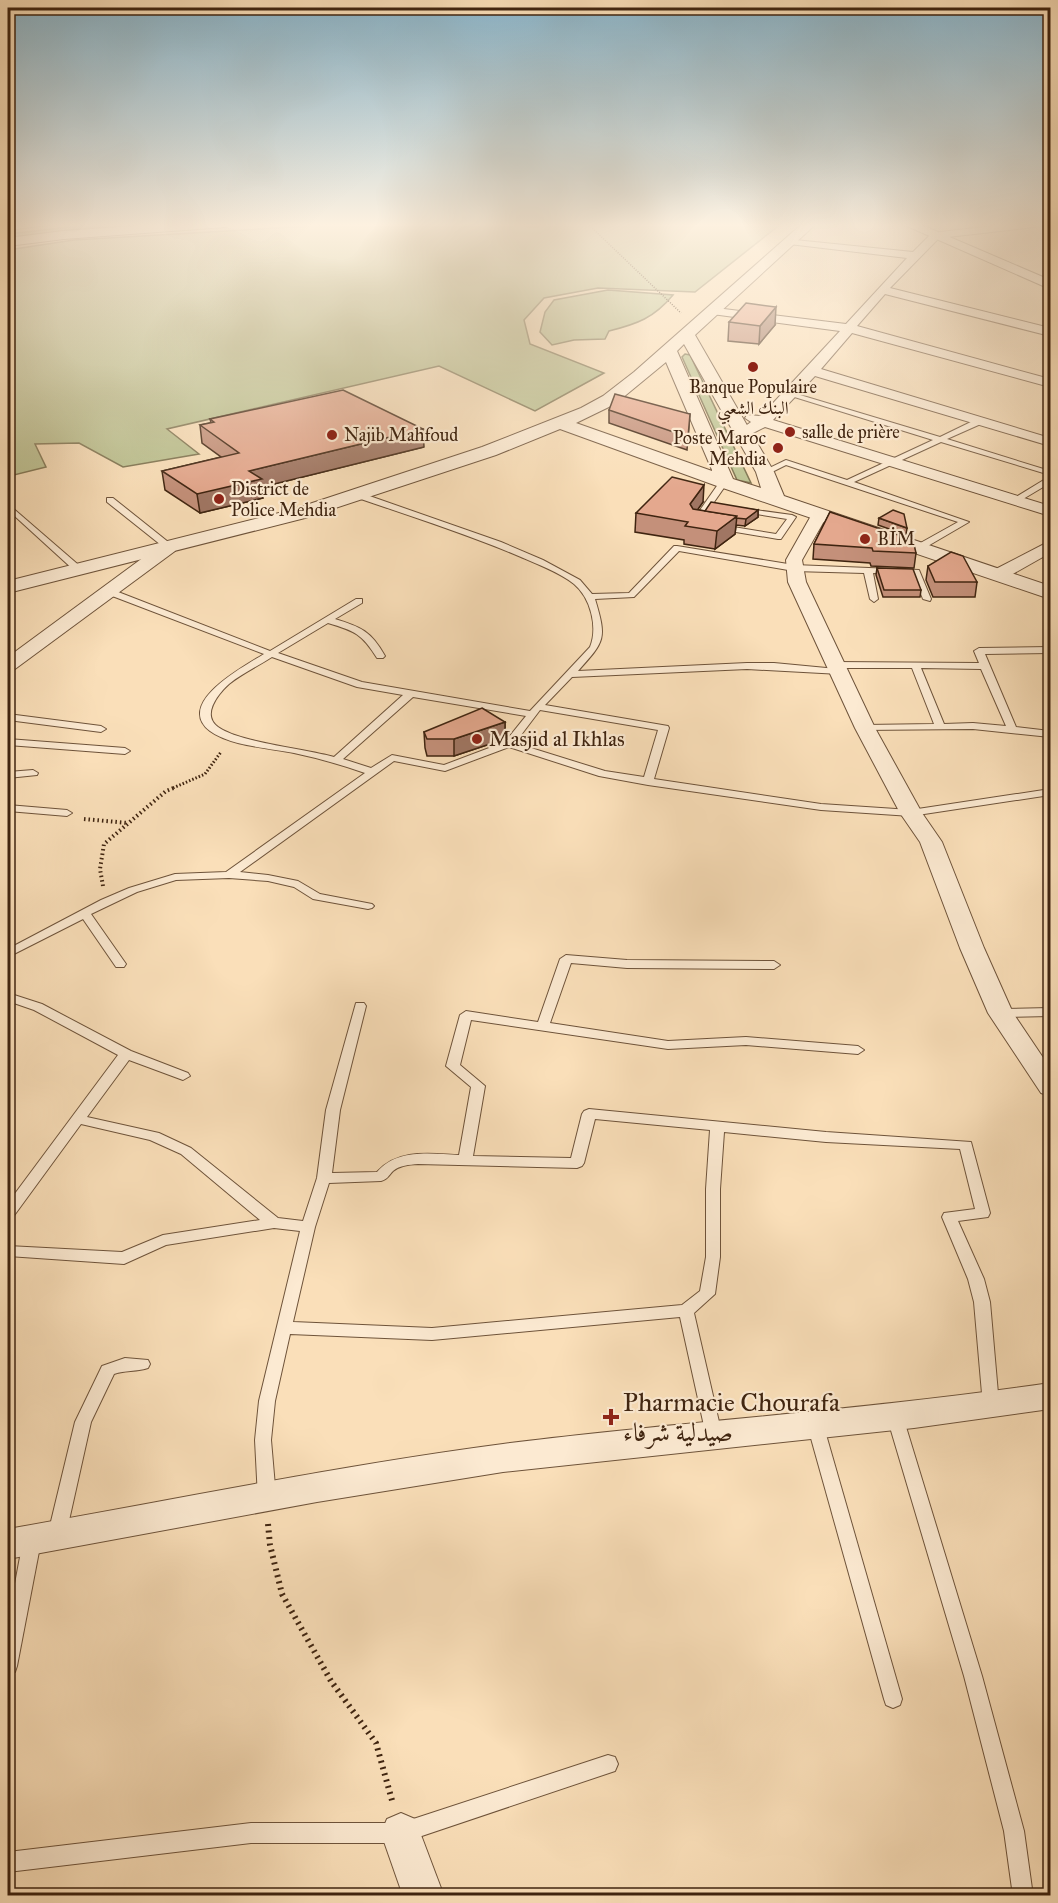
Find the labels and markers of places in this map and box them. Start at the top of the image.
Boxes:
marker: Banque Populaire البنك الشعبي [746,360,760,374]
place label: Banque Populaire البنك الشعبي [689,376,817,425]
place label: salle de prière [802,421,900,443]
place label: Najib Mahfoud [344,424,458,446]
marker: salle de prière [783,425,797,439]
place label: Poste Maroc Mehdia [673,427,766,470]
marker: Najib Mahfoud [325,428,339,442]
marker: Poste Maroc Mehdia [771,441,785,455]
place label: District de Police Mehdia [231,478,336,521]
marker: District de Police Mehdia [212,492,226,506]
place label: BİM [877,527,915,550]
marker: BİM [858,532,872,546]
place label: Masjid al Ikhlas [489,726,625,752]
marker: Masjid al Ikhlas [470,732,484,746]
place label: Pharmacie Chourafa صيدلية شرفاء [623,1386,840,1449]
marker: Pharmacie Chourafa صيدلية شرفاء [604,1410,618,1424]

